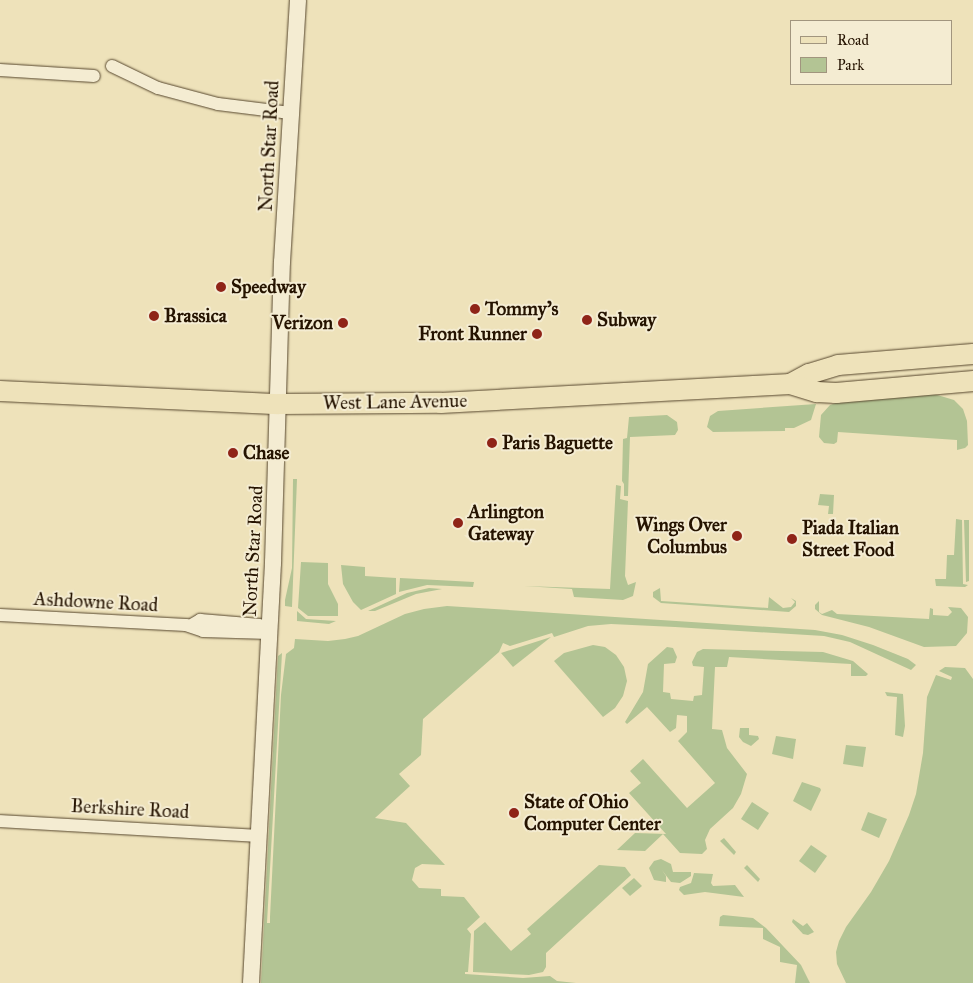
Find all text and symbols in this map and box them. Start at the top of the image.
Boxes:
legend [790,20,953,85]
text: Road [837,31,869,49]
text: Park [837,56,864,74]
street label: North Star Road [254,80,284,212]
place label: Speedway [231,276,306,298]
marker: Speedway [215,281,227,293]
place label: Tommy's [485,298,558,320]
marker: Tommy's [469,303,481,315]
place label: Brassica [164,305,227,327]
place label: Subway [597,309,656,331]
marker: Brassica [148,310,160,322]
place label: Verizon [272,312,333,334]
marker: Subway [581,314,593,326]
marker: Verizon [337,317,349,329]
place label: Front Runner [418,323,527,345]
marker: Front Runner [531,328,543,340]
street label: West Lane Avenue [323,389,467,415]
place label: Paris Baguette [502,432,613,454]
marker: Paris Baguette [486,437,498,449]
place label: Chase [243,442,289,464]
marker: Chase [227,447,239,459]
street label: North Star Road [238,485,268,617]
place label: Arlington Gateway [468,501,544,545]
place label: Wings Over Columbus [635,514,727,558]
marker: Arlington Gateway [452,517,464,529]
place label: Piada Italian Street Food [802,517,899,561]
marker: Wings Over Columbus [731,530,743,542]
marker: Piada Italian Street Food [786,533,798,545]
street label: Ashdowne Road [33,587,159,617]
place label: State of Ohio Computer Center [524,791,661,835]
street label: Berkshire Road [70,795,190,823]
marker: State of Ohio Computer Center [508,807,520,819]

